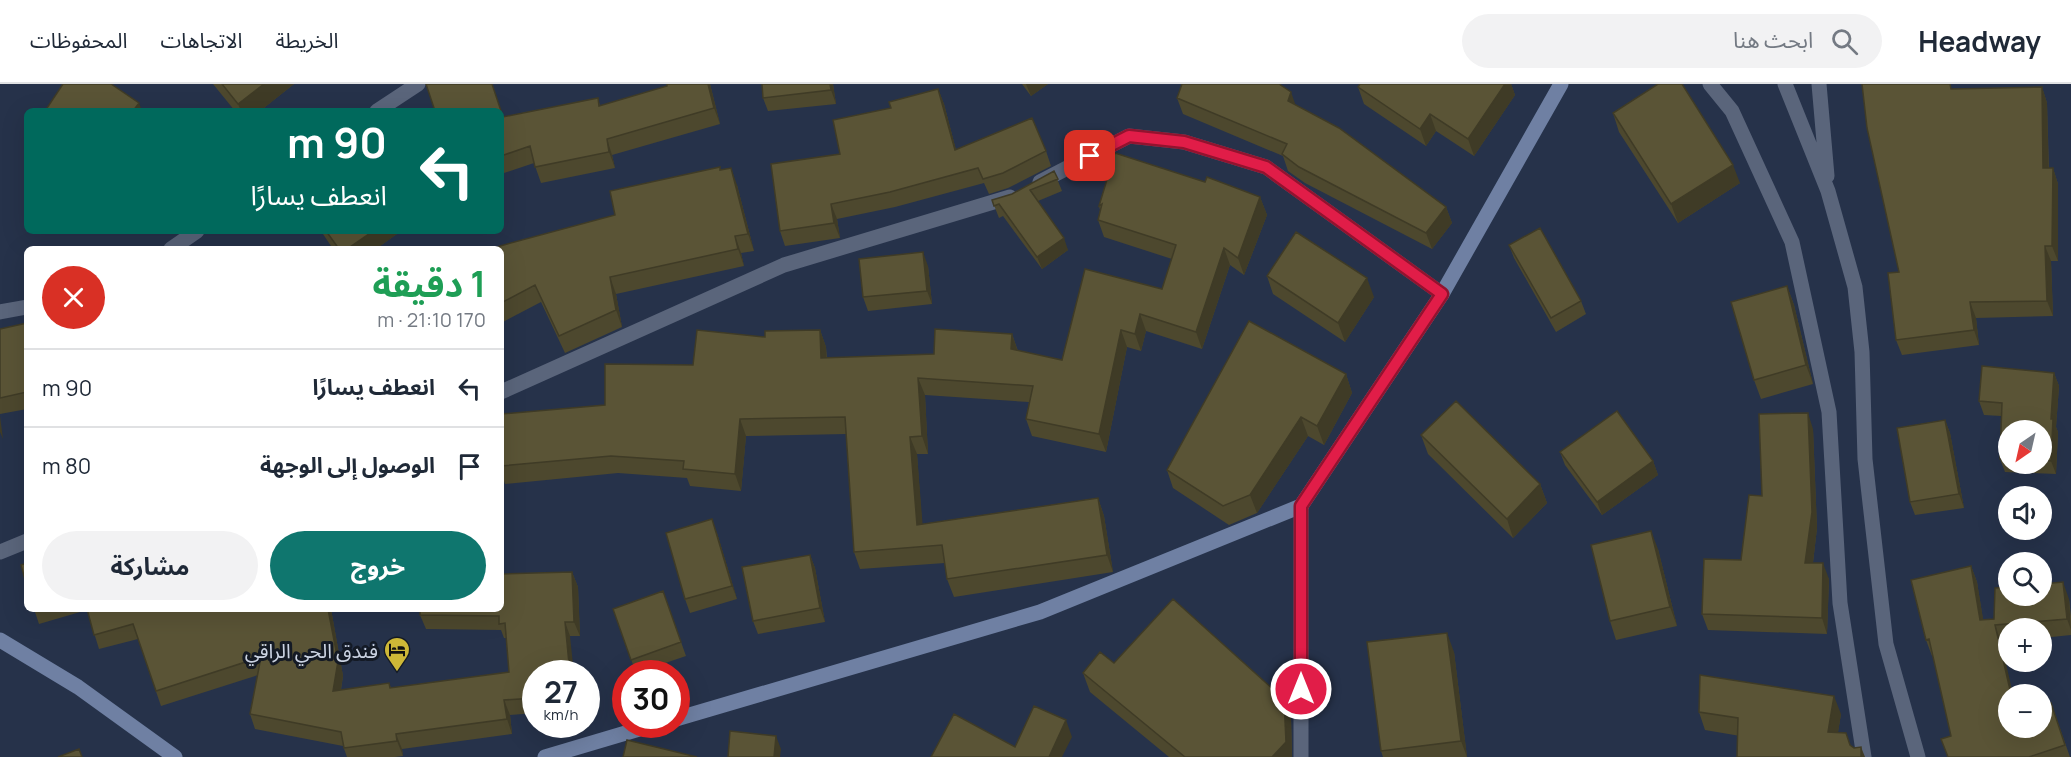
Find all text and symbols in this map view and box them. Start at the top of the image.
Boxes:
search box [1462,14,1882,68]
text: Headway [1918,22,2041,60]
text: ابحث هنا [1733,25,1813,55]
icon: search [1828,25,1861,58]
text: المحفوظات [30,26,127,54]
text: الاتجاهات [160,26,242,54]
text: الخريطة [275,26,338,54]
text: 90 m [287,113,387,171]
pin [1064,130,1115,181]
icon: left [408,132,486,210]
icon: arrive [1073,139,1106,172]
text: انعطف يسارًا [250,176,387,213]
text: 1 دقيقة [372,259,486,308]
button: close [42,266,105,329]
text: 170 m · 21:10 [377,306,486,333]
text: انعطف يسارًا [312,372,435,402]
icon: left [453,372,486,405]
text: 90 m [42,373,92,403]
north arrow [1998,420,2052,474]
map controls [1998,420,2052,738]
text: الوصول إلى الوجهة [260,450,435,480]
icon: arrive [453,450,486,483]
text: 80 m [42,451,91,481]
button: sound [1998,486,2052,540]
button: مشاركة [42,531,258,600]
button: خروج [270,531,486,600]
button: search [1998,552,2052,606]
button: + [1998,618,2052,672]
hotel icon: فندق الحي الراقي [382,635,412,673]
place label: فندق الحي الراقي [245,637,378,666]
position arrow [1269,657,1333,721]
speed limit sign: 30 [612,660,690,738]
text: 27 [544,671,578,712]
button: − [1998,684,2052,738]
text: km/h [544,704,578,725]

